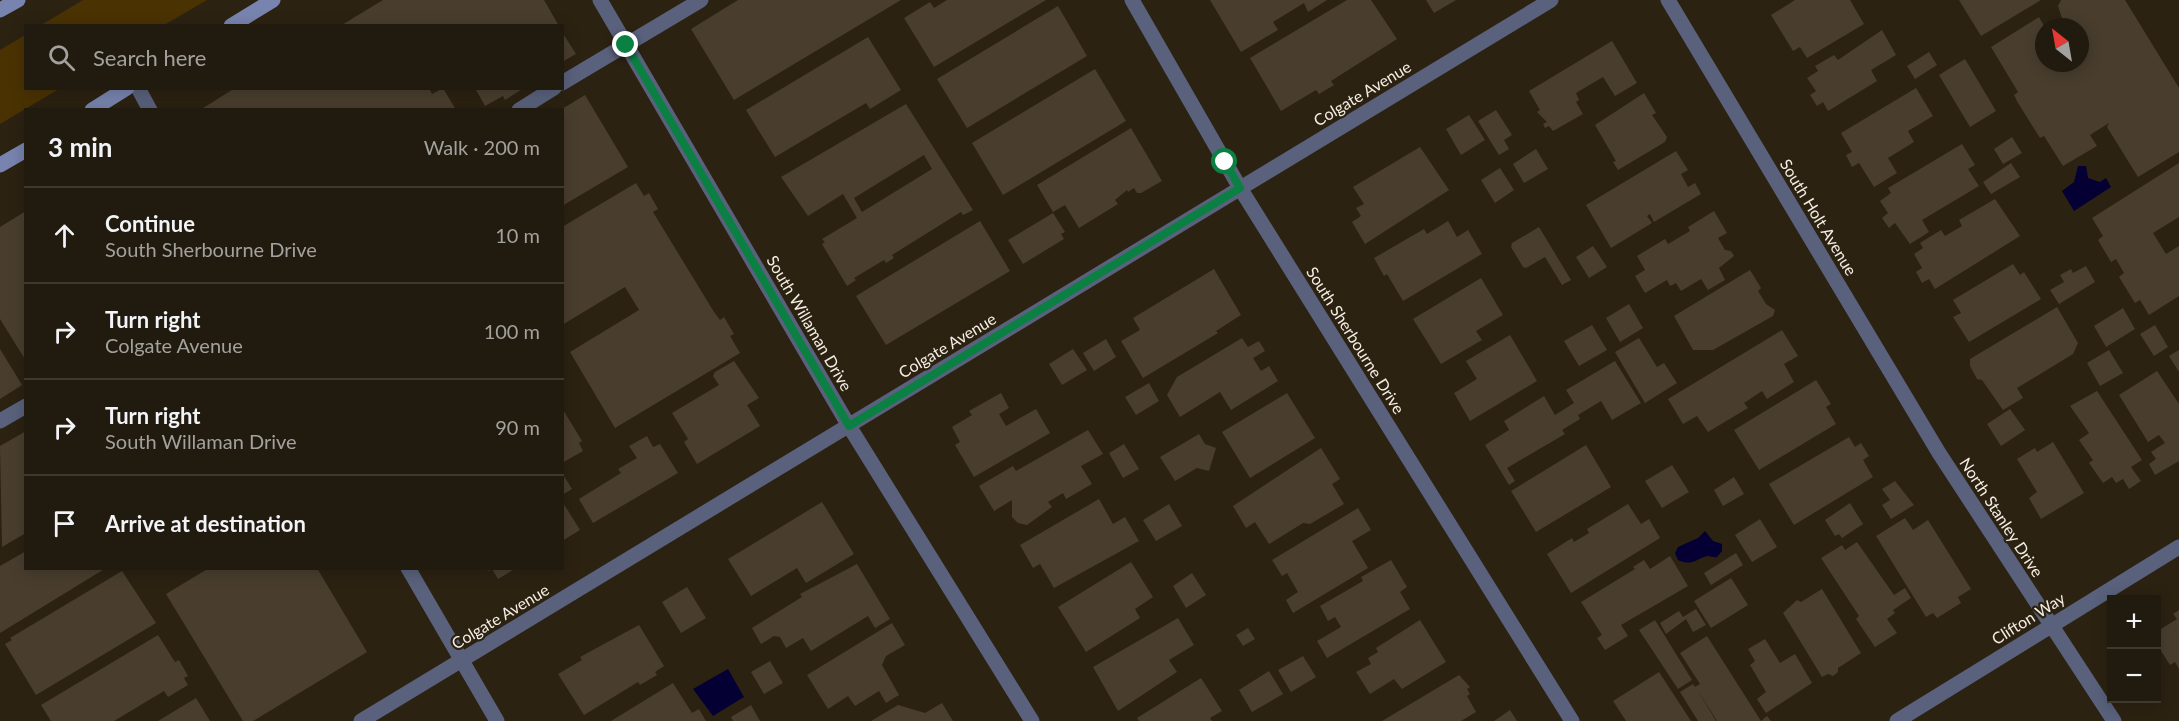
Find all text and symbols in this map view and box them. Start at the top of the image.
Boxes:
north arrow [2035,18,2089,72]
search box [24,24,564,90]
route end [612,31,638,57]
icon: search [45,41,78,74]
text: Search here [93,44,206,71]
street label: Colgate Avenue [1310,56,1414,130]
text: 3 min [48,131,112,163]
text: Walk · 200 m [424,135,540,159]
route start [1211,148,1237,174]
street label: South Holt Avenue [1777,155,1861,279]
text: Continue [105,210,195,237]
icon: ahead [48,219,81,252]
text: 10 m [495,223,540,247]
text: South Sherbourne Drive [105,237,317,261]
street label: South Willaman Drive [763,252,857,394]
street label: South Sherbourne Drive [1303,263,1409,417]
text: Turn right [105,306,200,333]
street label: Colgate Avenue [895,308,999,382]
icon: right [48,315,81,348]
text: 100 m [484,319,540,343]
text: Colgate Avenue [105,333,243,357]
text: Turn right [105,402,200,429]
icon: right [48,411,81,444]
text: 90 m [495,415,540,439]
text: South Willaman Drive [105,429,297,453]
street label: North Stanley Drive [1956,454,2048,580]
icon: arrive [48,507,81,540]
text: Arrive at destination [105,510,306,537]
street label: Colgate Avenue [448,579,552,653]
street label: Clifton Way [1988,588,2069,648]
map controls [2107,595,2161,703]
button: + [2107,595,2161,649]
button: − [2107,649,2161,703]

